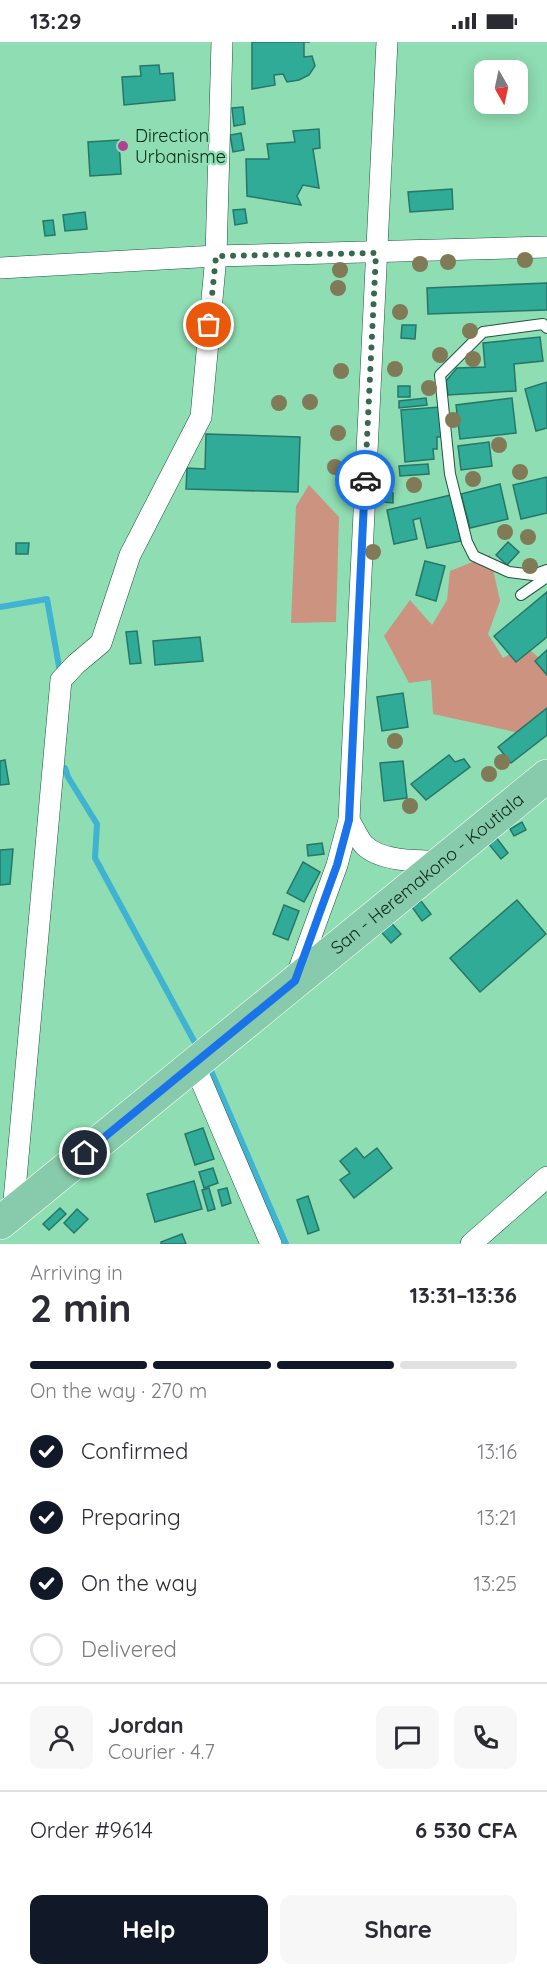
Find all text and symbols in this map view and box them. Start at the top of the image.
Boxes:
text: 13:29 [30,7,81,35]
north arrow [474,60,528,114]
map controls [474,60,528,114]
place label: Direction Urbanisme [135,124,226,168]
marker: Direction Urbanisme [116,139,130,153]
pin [183,299,234,350]
icon: bag [192,308,225,341]
courier [335,450,395,510]
icon: car [349,464,382,497]
street label: San - Heremakono - Koutiala [326,788,528,959]
pin [59,1127,110,1178]
icon: home [68,1136,101,1169]
text: Arriving in [30,1260,123,1285]
text: 13:31–13:36 [409,1281,517,1309]
text: 2 min [30,1283,132,1332]
text: On the way · 270 m [30,1378,207,1403]
icon: check [30,1435,63,1468]
text: Confirmed [81,1437,188,1465]
text: 13:16 [477,1439,517,1464]
icon: check [30,1501,63,1534]
text: Preparing [81,1503,181,1531]
text: 13:21 [477,1505,517,1530]
icon: check [30,1567,63,1600]
text: On the way [81,1569,197,1597]
text: 13:25 [473,1571,517,1596]
text: Delivered [81,1635,177,1663]
button: person [30,1706,93,1769]
button: chat [376,1706,439,1769]
button: phone [454,1706,517,1769]
text: Jordan [108,1711,184,1739]
text: Courier · 4.7 [108,1739,215,1764]
text: Order #9614 [30,1816,153,1844]
text: 6 530 CFA [415,1816,517,1844]
button: Help [30,1895,268,1964]
button: Share [280,1895,517,1964]

